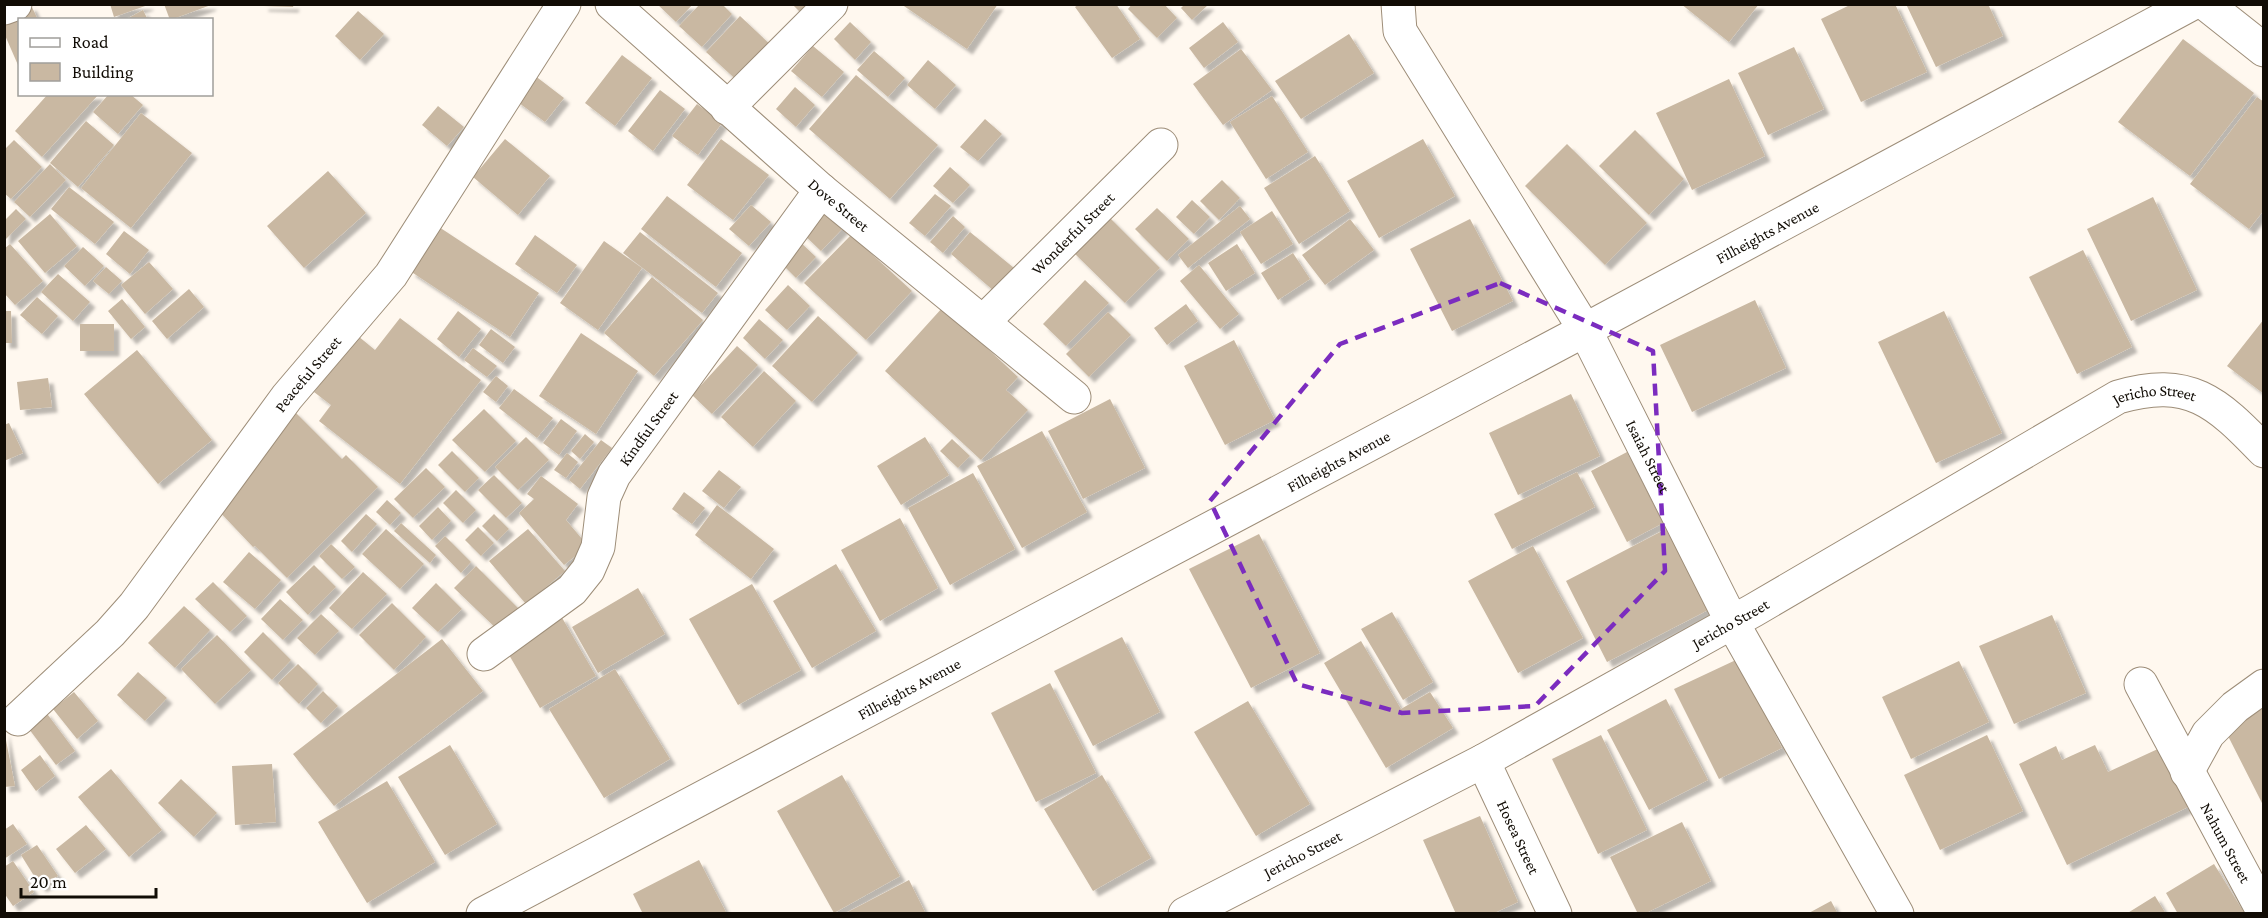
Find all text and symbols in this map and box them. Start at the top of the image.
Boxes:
legend [18,18,213,96]
text: Road [72,32,109,52]
text: Building [72,62,134,82]
street label: Dove Street [805,175,873,235]
street label: Wonderful Street [1028,188,1118,278]
street label: Filheights Avenue [1713,198,1822,267]
street label: Peaceful Street [271,332,345,415]
street label: Jericho Street [2107,382,2200,409]
street label: Kindful Street [616,387,682,469]
street label: Isaiah Street [1623,417,1674,496]
street label: Filheights Avenue [1284,427,1393,495]
street label: Jericho Street [1687,595,1772,654]
street label: Filheights Avenue [855,655,963,723]
street label: Hosea Street [1494,798,1543,878]
street label: Nahum Street [2197,800,2254,886]
street label: Jericho Street [1259,827,1345,883]
scale bar [21,861,156,899]
text: 20 m [30,872,67,892]

